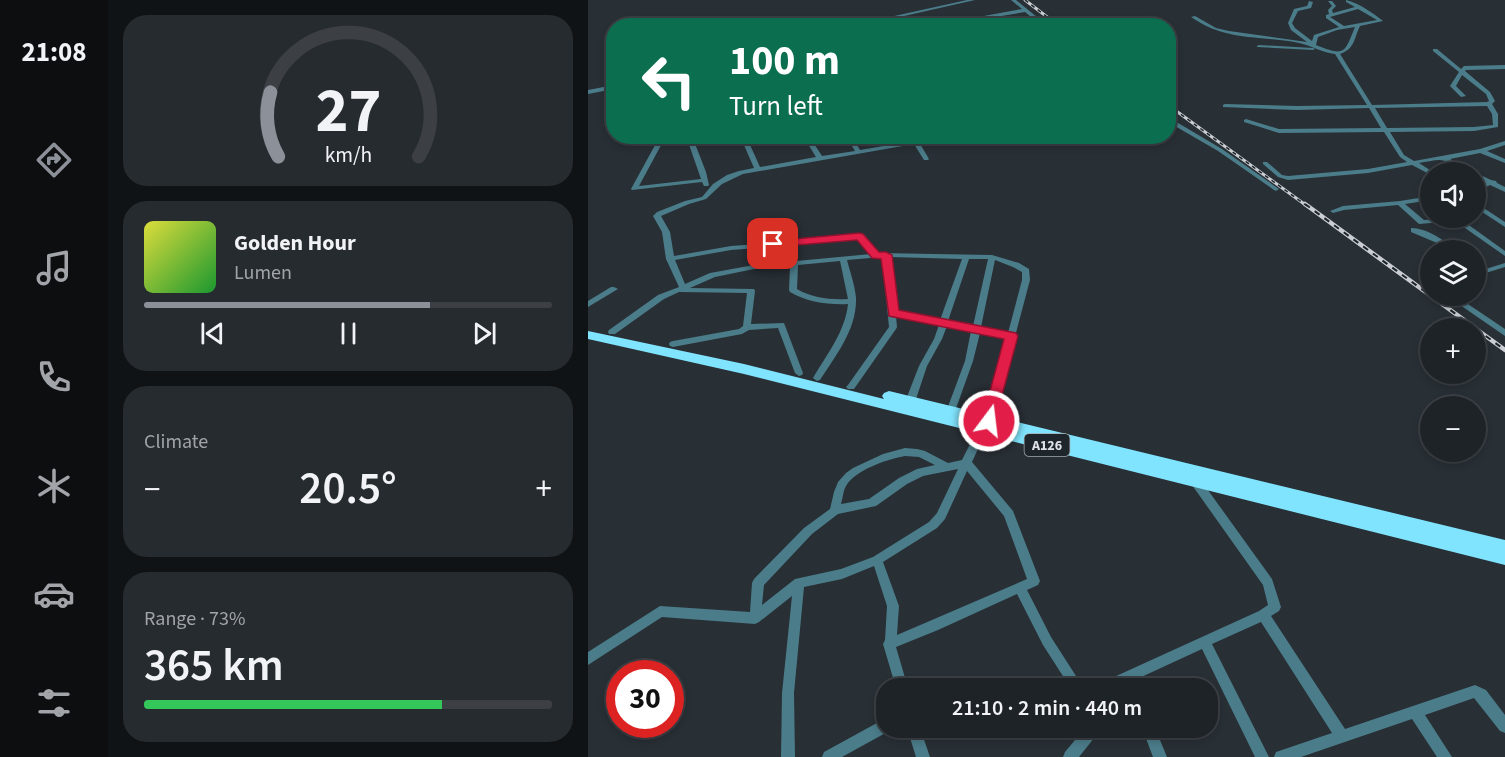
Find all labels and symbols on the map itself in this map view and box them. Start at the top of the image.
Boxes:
pin [747,218,798,269]
position arrow [957,389,1021,453]
road number: A126 [1024,434,1070,456]
speed limit sign: 30 [606,660,684,738]

